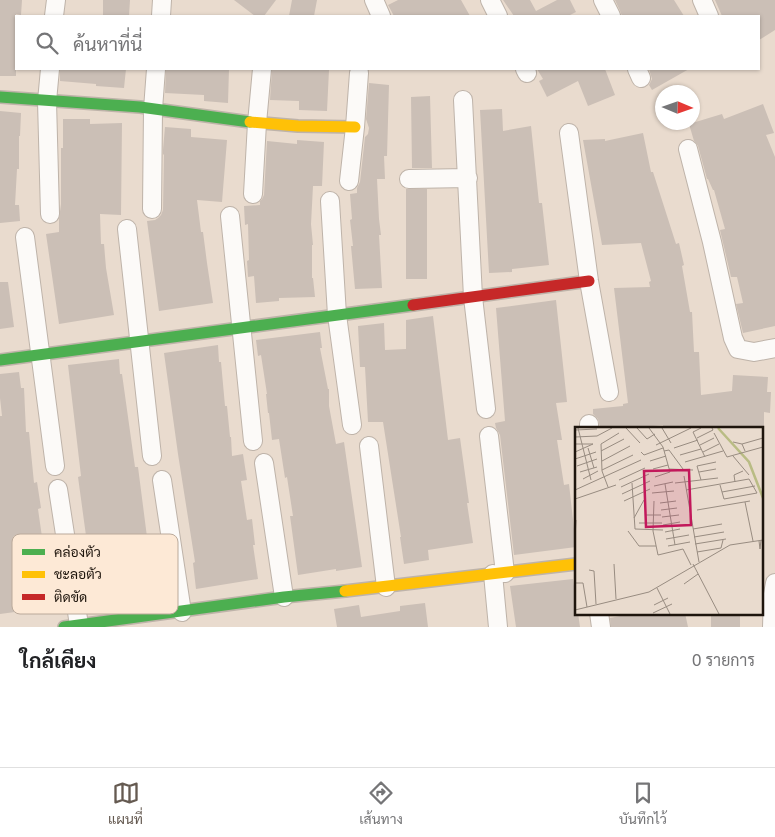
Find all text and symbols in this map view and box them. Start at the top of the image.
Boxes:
search box [15,15,760,70]
icon: search [33,29,61,57]
text: ค้นหาที่นี่ [73,32,142,55]
north arrow [655,85,700,130]
inset map [575,427,762,614]
legend [12,534,178,614]
text: คล่องตัว [54,543,101,560]
text: ชะลอตัว [54,565,102,582]
text: ติดขัด [54,588,87,605]
text: ใกล้เคียง [20,647,96,673]
text: 0 รายการ [692,650,755,670]
tab: แผนที่ [108,779,143,827]
tab: เส้นทาง [359,779,403,827]
tab: บันทึกไว้ [619,779,667,827]

